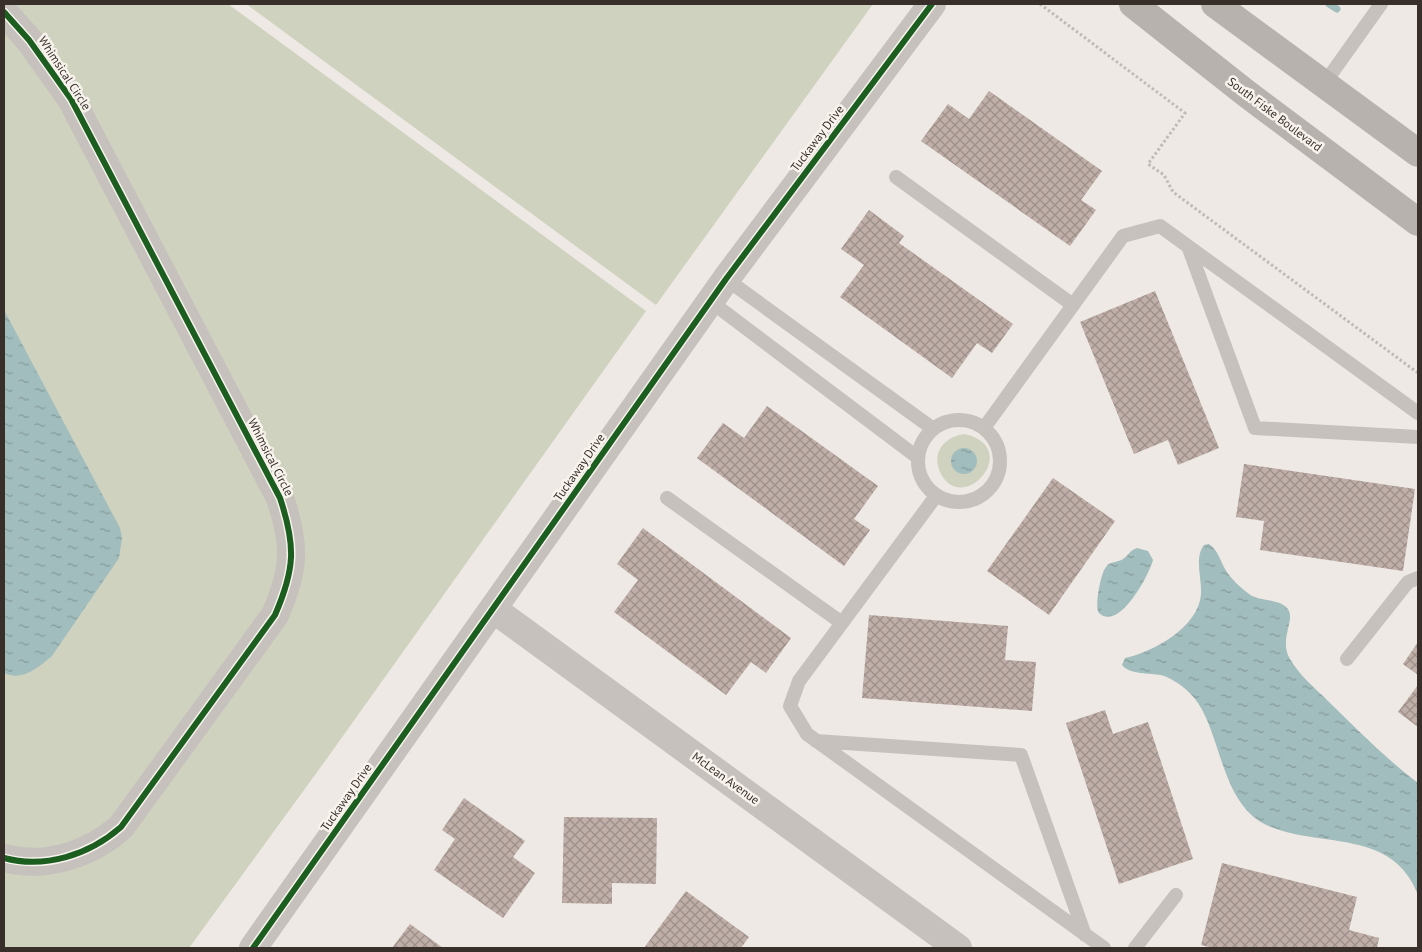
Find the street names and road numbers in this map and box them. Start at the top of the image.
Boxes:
street label: Whimsical Circle [36,33,94,113]
street label: South Fiske Boulevard [1225,74,1325,154]
street label: Tuckaway Drive [787,102,847,174]
street label: Whimsical Circle [245,416,297,498]
street label: Tuckaway Drive [550,430,608,504]
street label: McLean Avenue [690,749,762,807]
street label: Tuckaway Drive [317,760,375,834]

